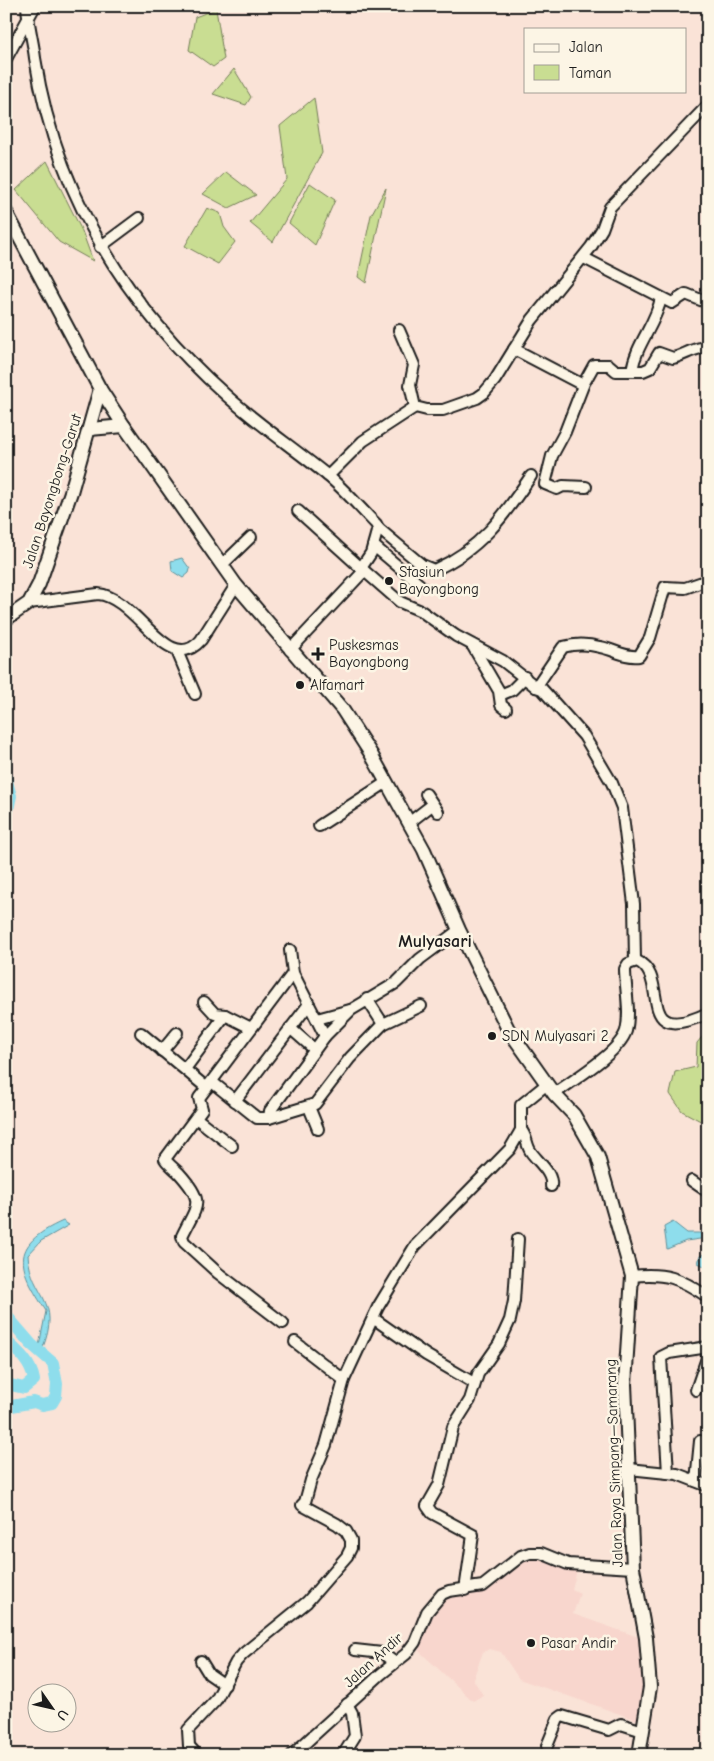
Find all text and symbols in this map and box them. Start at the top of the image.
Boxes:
legend [524,28,686,92]
text: Jalan [569,38,603,56]
text: Taman [569,64,612,82]
street label: Jalan Bayongbong-Garut [19,411,86,570]
place label: Stasiun Bayongbong [399,563,479,598]
marker: Stasiun Bayongbong [383,575,395,587]
place label: Puskesmas Bayongbong [329,636,409,671]
marker: Puskesmas Bayongbong [311,647,325,661]
place label: Alfamart [310,676,365,694]
marker: Alfamart [294,679,306,691]
district label: Mulyasari [398,931,472,952]
place label: SDN Mulyasari 2 [502,1027,609,1045]
marker: SDN Mulyasari 2 [486,1030,498,1042]
street label: Jalan Raya Simpang—Samarang [601,1358,627,1568]
street label: Jalan Andir [340,1629,406,1691]
place label: Pasar Andir [541,1634,616,1652]
marker: Pasar Andir [525,1637,537,1649]
north arrow [28,1684,78,1734]
text: U [53,1706,72,1724]

